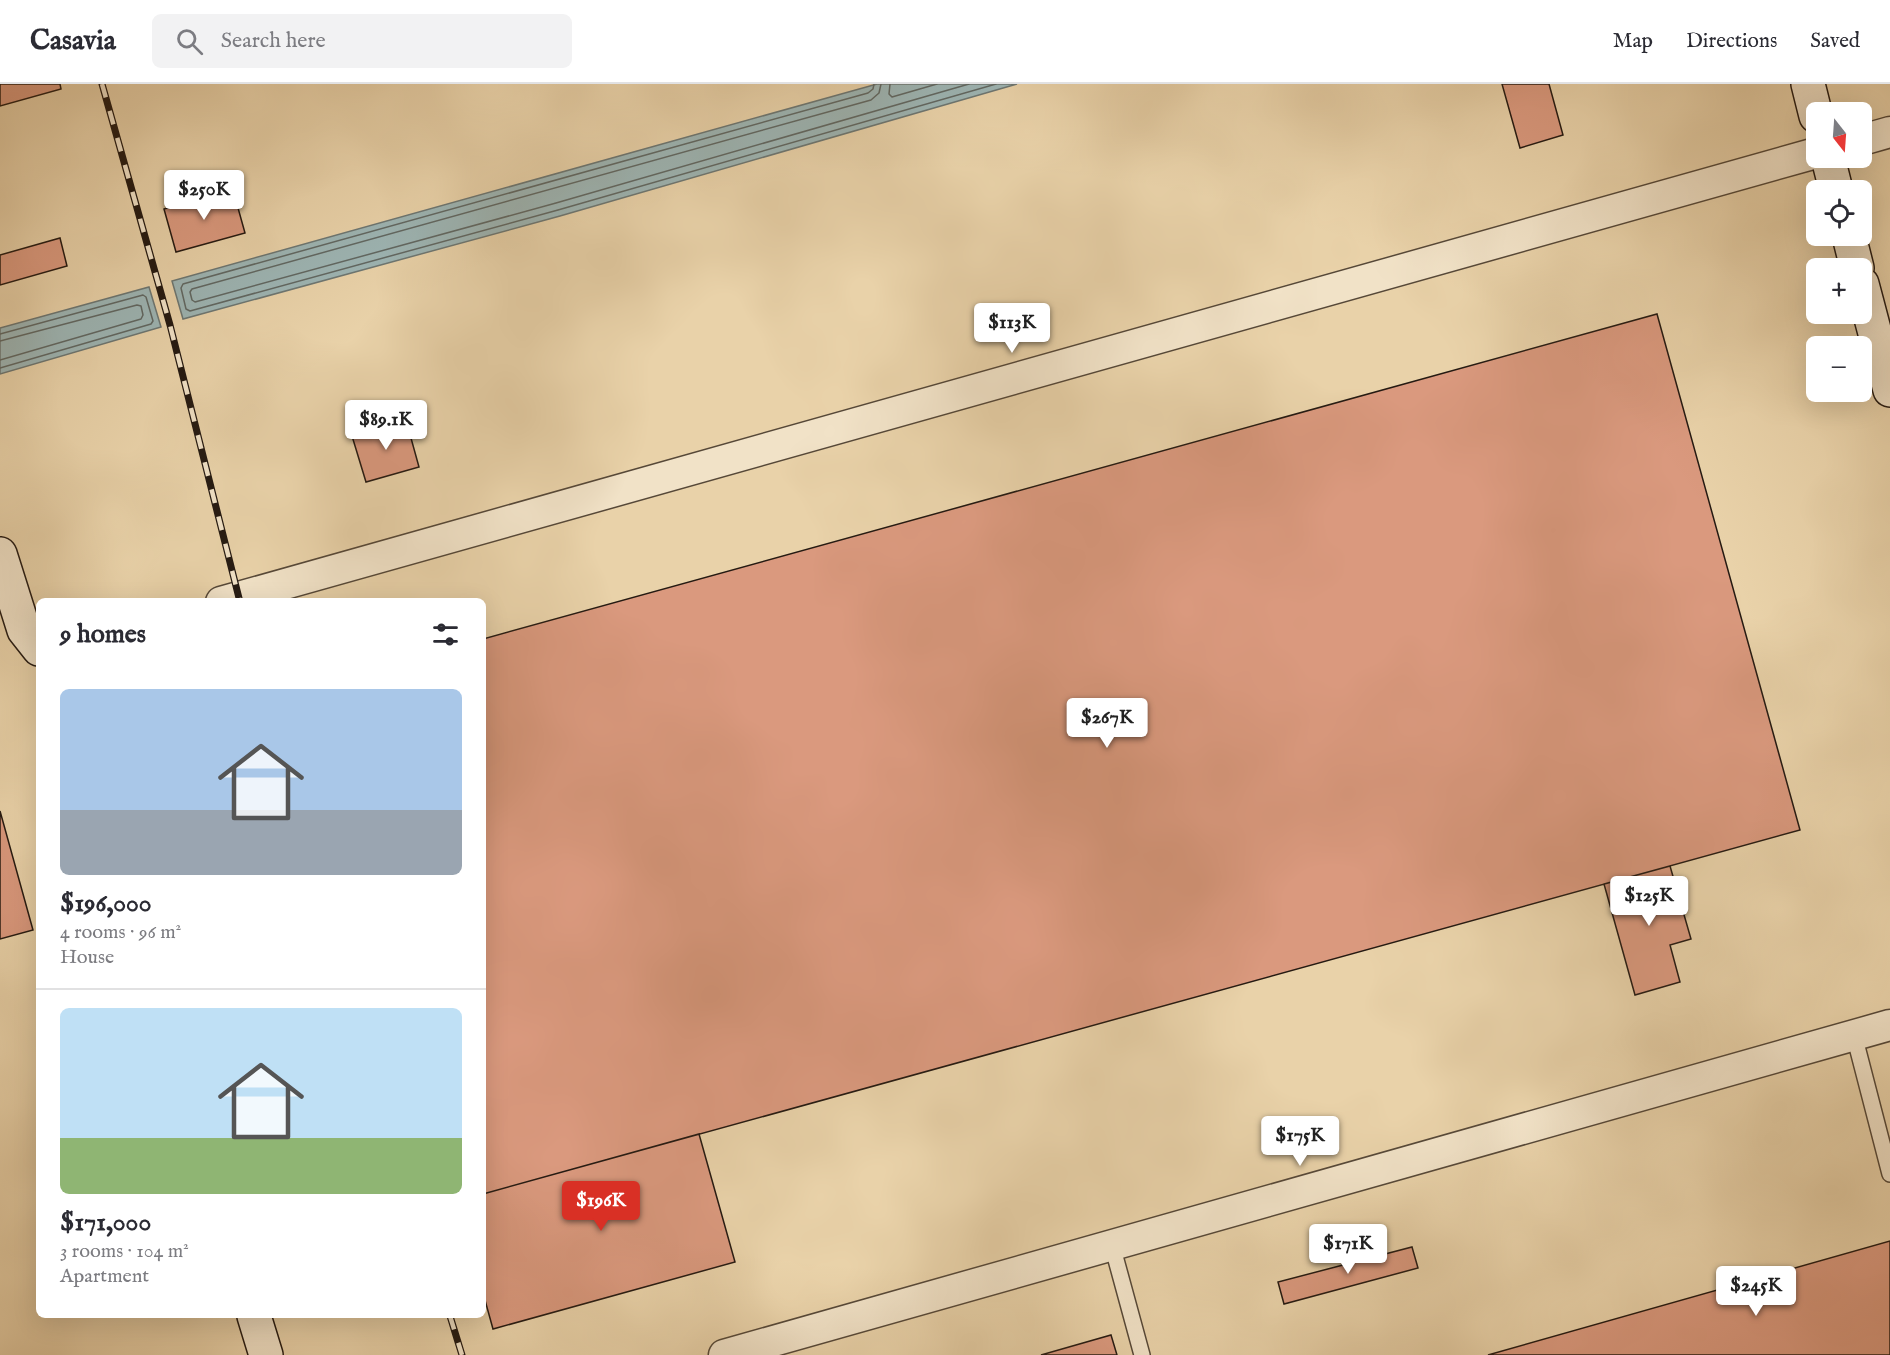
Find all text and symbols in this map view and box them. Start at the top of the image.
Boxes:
search box [152,14,572,68]
text: Casavia [30,24,116,59]
icon: search [173,25,206,58]
text: Search here [221,27,326,55]
text: Map [1613,28,1653,55]
text: Directions [1686,28,1777,55]
text: Saved [1810,28,1860,55]
north arrow [1806,102,1872,168]
map controls [1806,102,1872,402]
pin: $250K [162,170,246,221]
text: $250K [178,177,230,202]
button: locate [1806,180,1872,246]
button: + [1806,258,1872,324]
pin: $113K [970,303,1054,354]
text: $113K [988,310,1036,335]
button: − [1806,336,1872,402]
pin: $89.1K [337,400,435,451]
text: $89.1K [359,407,413,432]
text: 9 homes [60,618,146,651]
icon: filters [429,618,462,651]
pin: $267K [1065,698,1149,749]
text: $267K [1081,705,1133,730]
icon: home [207,728,315,836]
pin: $125K [1607,876,1691,927]
text: $125K [1624,883,1674,908]
text: $196,000 [60,887,152,920]
text: 4 rooms · 96 m² [60,920,181,945]
text: House [60,945,114,970]
icon: home [207,1047,315,1155]
pin: $175K [1258,1116,1342,1167]
text: $175K [1275,1123,1325,1148]
pin: $196K [559,1181,643,1232]
text: $196K [576,1188,626,1213]
text: $171,000 [60,1206,151,1239]
pin: $171K [1306,1224,1390,1275]
text: $171K [1323,1231,1373,1256]
text: 3 rooms · 104 m² [60,1239,189,1264]
text: Apartment [60,1264,149,1289]
pin: $245K [1714,1266,1798,1317]
text: $245K [1730,1273,1782,1298]

